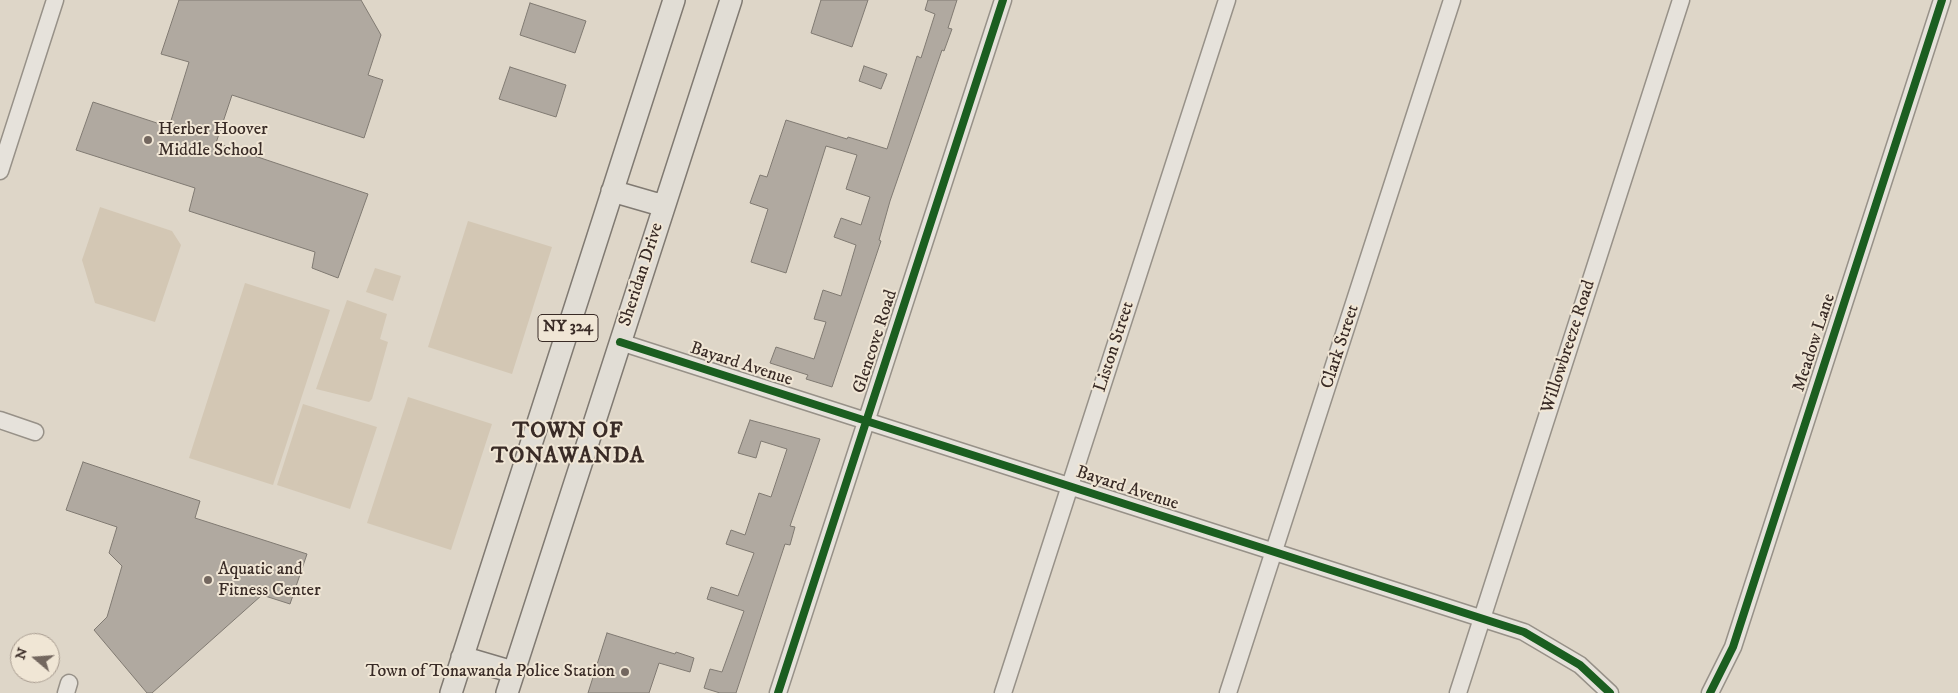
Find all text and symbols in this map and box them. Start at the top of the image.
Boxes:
place label: Herber Hoover Middle School [158,119,268,162]
marker: Herber Hoover Middle School [142,134,154,146]
street label: Sheridan Drive [615,221,669,329]
street label: Willowbreeze Road [1537,278,1601,416]
street label: Glencove Road [849,287,903,397]
street label: Meadow Lane [1789,291,1841,395]
street label: Liston Street [1090,299,1140,395]
street label: Clark Street [1317,302,1365,392]
road number: NY 324 [538,314,598,342]
street label: Bayard Avenue [687,338,795,392]
district label: TOWN OF TONAWANDA [490,419,646,471]
street label: Bayard Avenue [1073,462,1181,516]
place label: Aquatic and Fitness Center [218,559,321,602]
marker: Aquatic and Fitness Center [202,574,214,586]
north arrow [10,633,60,683]
text: N [11,645,32,662]
place label: Town of Tonawanda Police Station [366,661,615,683]
marker: Town of Tonawanda Police Station [619,666,631,678]

